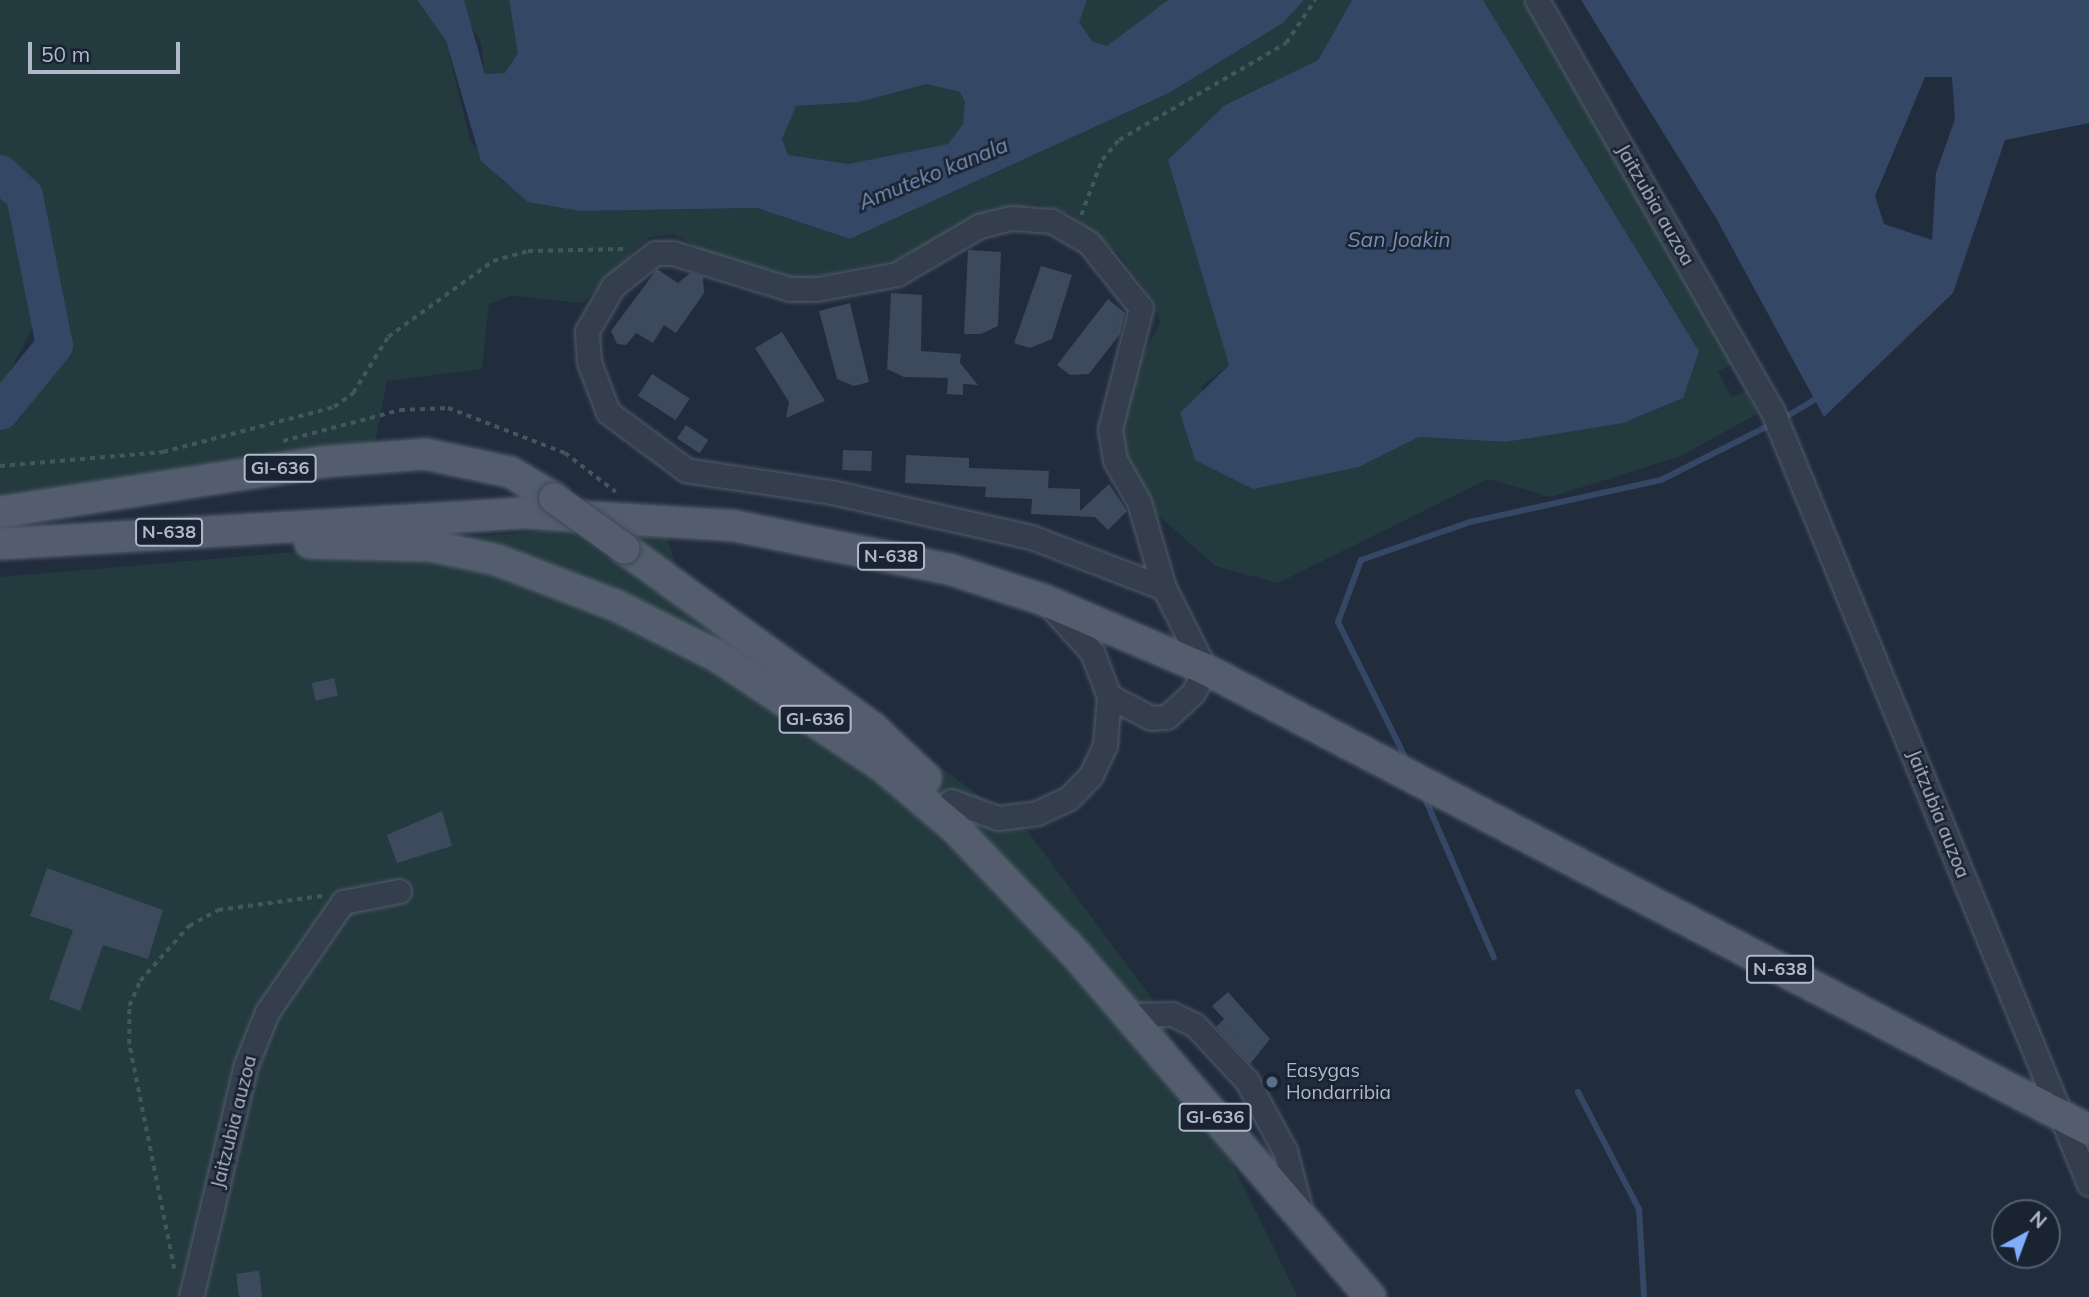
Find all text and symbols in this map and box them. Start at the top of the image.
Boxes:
scale bar [32,28,184,72]
text: 50 m [41,41,90,67]
water label: Amuteko kanala [855,132,1011,214]
street label: Jaitzubia auzoa [1611,140,1699,270]
water label: San Joakin [1347,226,1451,252]
road number: GI-636 [243,454,317,482]
road number: N-638 [134,518,204,546]
road number: N-638 [856,542,926,570]
road number: GI-636 [778,704,852,734]
street label: Jaitzubia auzoa [1902,747,1974,881]
road number: N-638 [1745,954,1815,984]
street label: Jaitzubia auzoa [206,1053,262,1191]
place label: Easygas Hondarribia [1286,1060,1391,1104]
marker: Easygas Hondarribia [1264,1074,1280,1090]
road number: GI-636 [1178,1102,1252,1132]
north arrow [1991,1199,2061,1269]
text: N [2025,1206,2052,1233]

